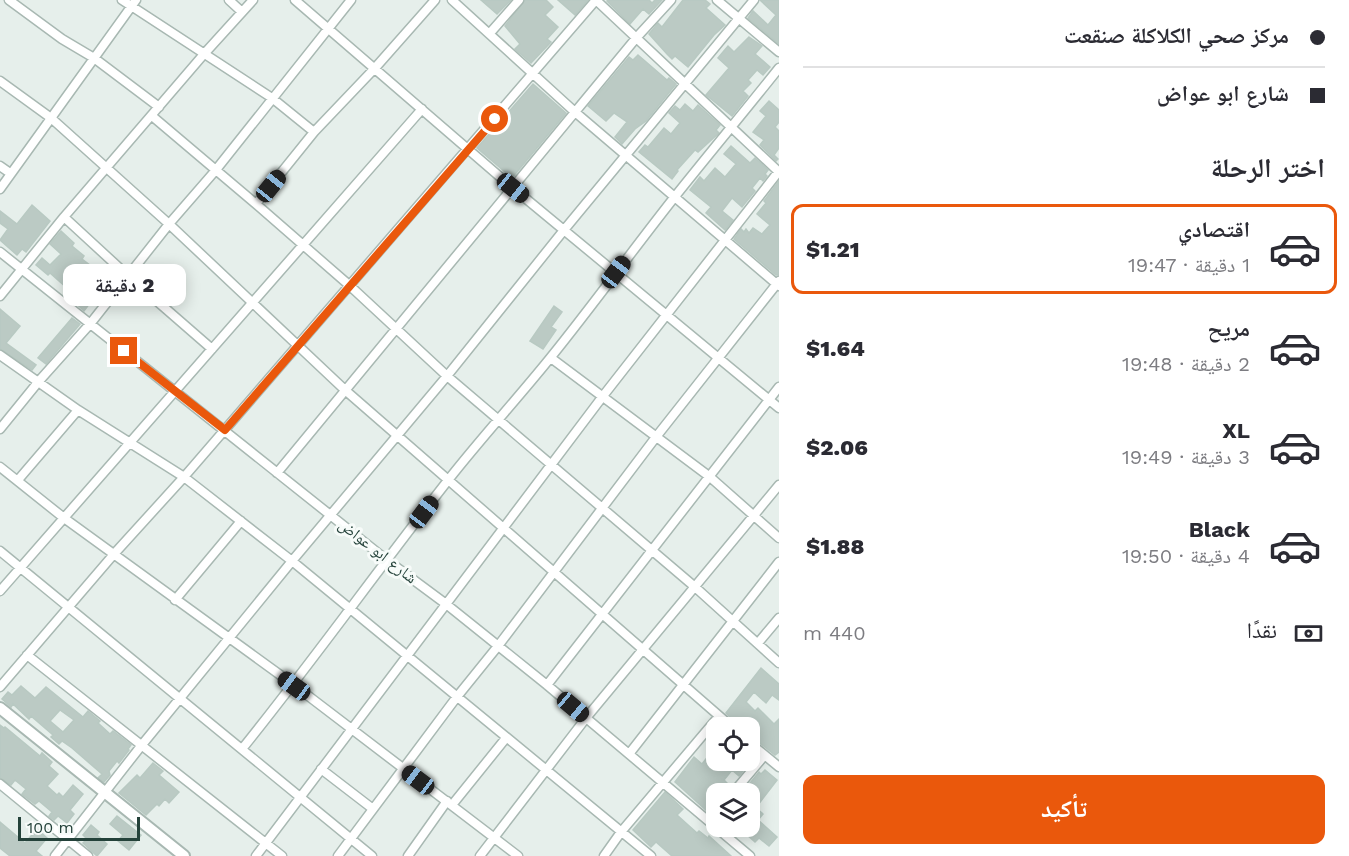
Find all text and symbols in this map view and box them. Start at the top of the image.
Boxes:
text: مركز صحي الكلاكلة صنقعت [1064,23,1289,48]
text: شارع ابو عواض [1157,81,1289,106]
route start [481,105,508,132]
text: اختر الرحلة [1211,152,1325,184]
car [253,166,289,206]
car [493,170,533,206]
text: اقتصادي [1178,217,1250,242]
icon: car [1268,222,1322,276]
text: $1.21 [806,237,860,262]
car [598,252,634,292]
text: 1 دقيقة · 19:47 [1128,253,1250,277]
callout: 2 دقيقة [63,264,186,306]
text: 2 دقيقة [95,273,154,297]
text: مريح [1207,316,1250,341]
icon: car [1268,321,1322,375]
text: $1.64 [806,336,865,361]
route end [110,337,137,364]
text: 2 دقيقة · 19:48 [1122,352,1250,376]
text: XL [1222,418,1250,443]
icon: car [1268,420,1322,474]
text: $2.06 [806,435,868,460]
text: 3 دقيقة · 19:49 [1122,445,1250,469]
car [406,492,442,532]
street label: شارع ابو عواض [335,515,421,588]
text: Black [1189,517,1250,542]
icon: car [1268,519,1322,573]
text: $1.88 [806,534,864,559]
text: 4 دقيقة · 19:50 [1122,544,1250,568]
icon: cash [1292,617,1325,650]
text: نقدًا [1247,618,1277,643]
text: 440 m [803,621,866,645]
car [274,668,314,704]
car [553,689,593,725]
map controls [706,717,760,837]
button: locate [706,717,760,771]
car [398,762,438,798]
button: تأكيد [803,775,1325,844]
button: layers [706,783,760,837]
scale bar [18,814,140,842]
text: 100 m [27,818,74,837]

